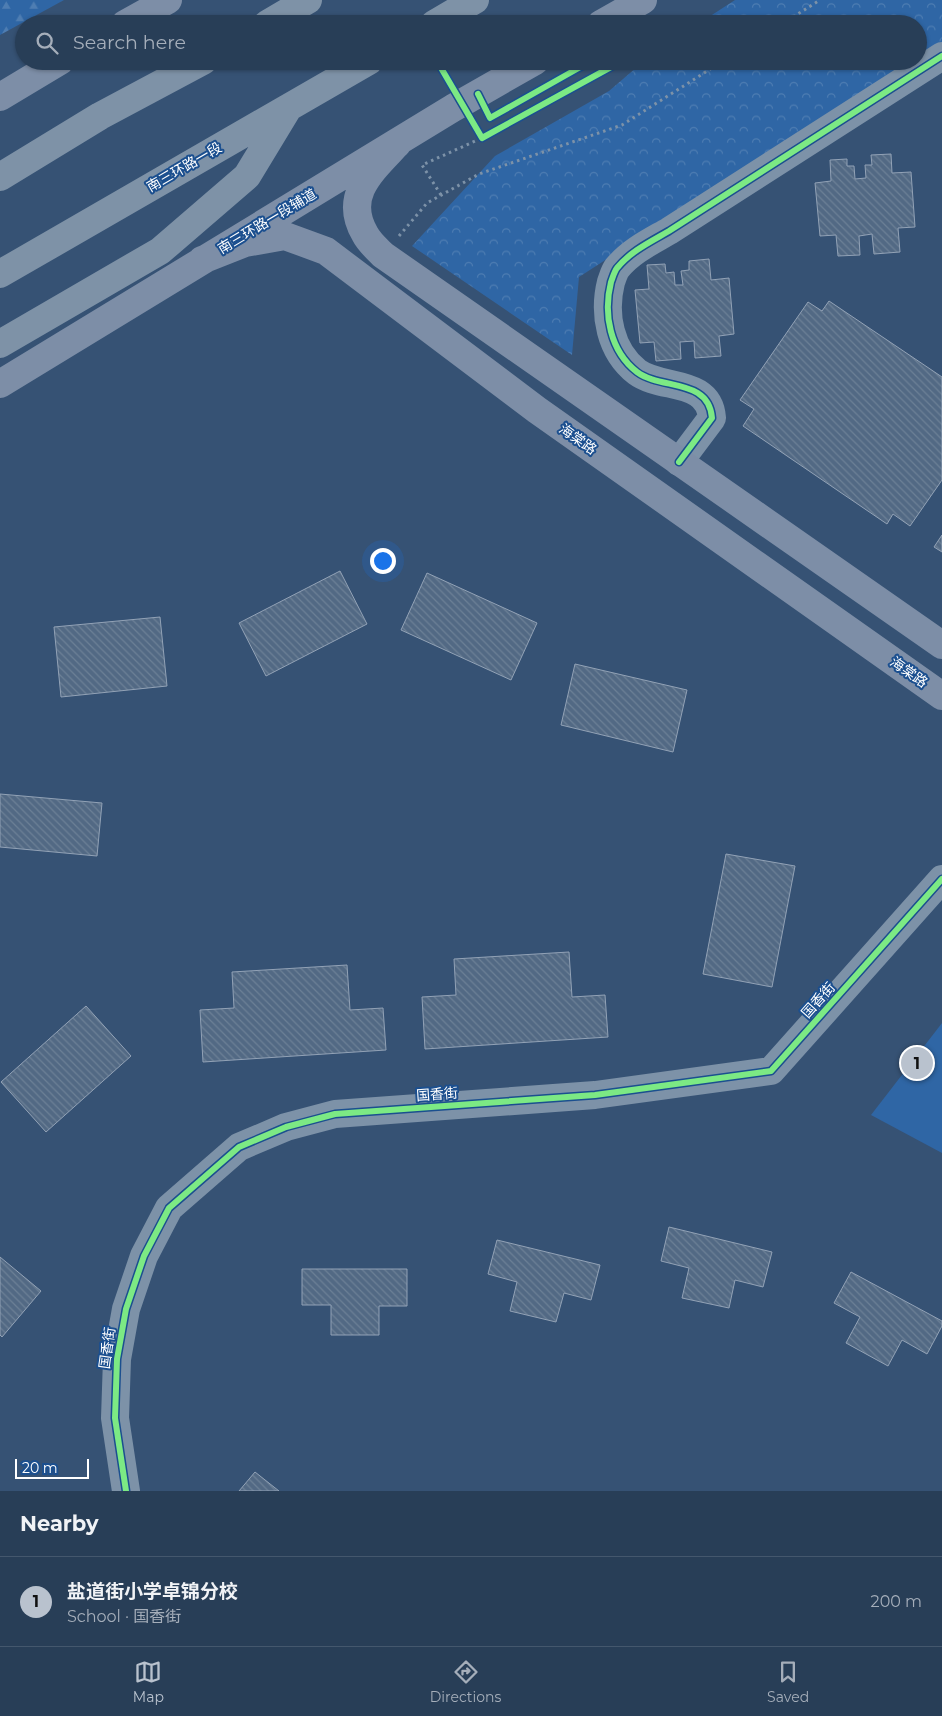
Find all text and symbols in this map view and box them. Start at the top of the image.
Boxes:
search box [15,15,927,70]
icon: search [33,29,61,57]
text: Search here [73,31,186,54]
street label: 南三环路一段 [143,138,225,196]
street label: 南三环路一段辅道 [214,184,320,258]
street label: 海棠路 [556,420,600,458]
your location [370,548,396,574]
street label: 海棠路 [887,653,931,691]
street label: 国香街 [797,978,839,1022]
pin: 1 [901,1044,933,1082]
street label: 国香街 [415,1084,459,1104]
street label: 国香街 [95,1326,119,1370]
scale bar [15,1456,89,1479]
text: 20 m [22,1459,58,1477]
text: Nearby [20,1511,99,1536]
text: 盐道街小学卓锦分校 [67,1580,238,1603]
text: 1 [33,1592,39,1611]
text: 200 m [871,1592,922,1611]
text: School · 国香街 [67,1607,181,1626]
tab: Map [133,1658,164,1706]
tab: Directions [430,1658,501,1706]
tab: Saved [767,1658,809,1706]

